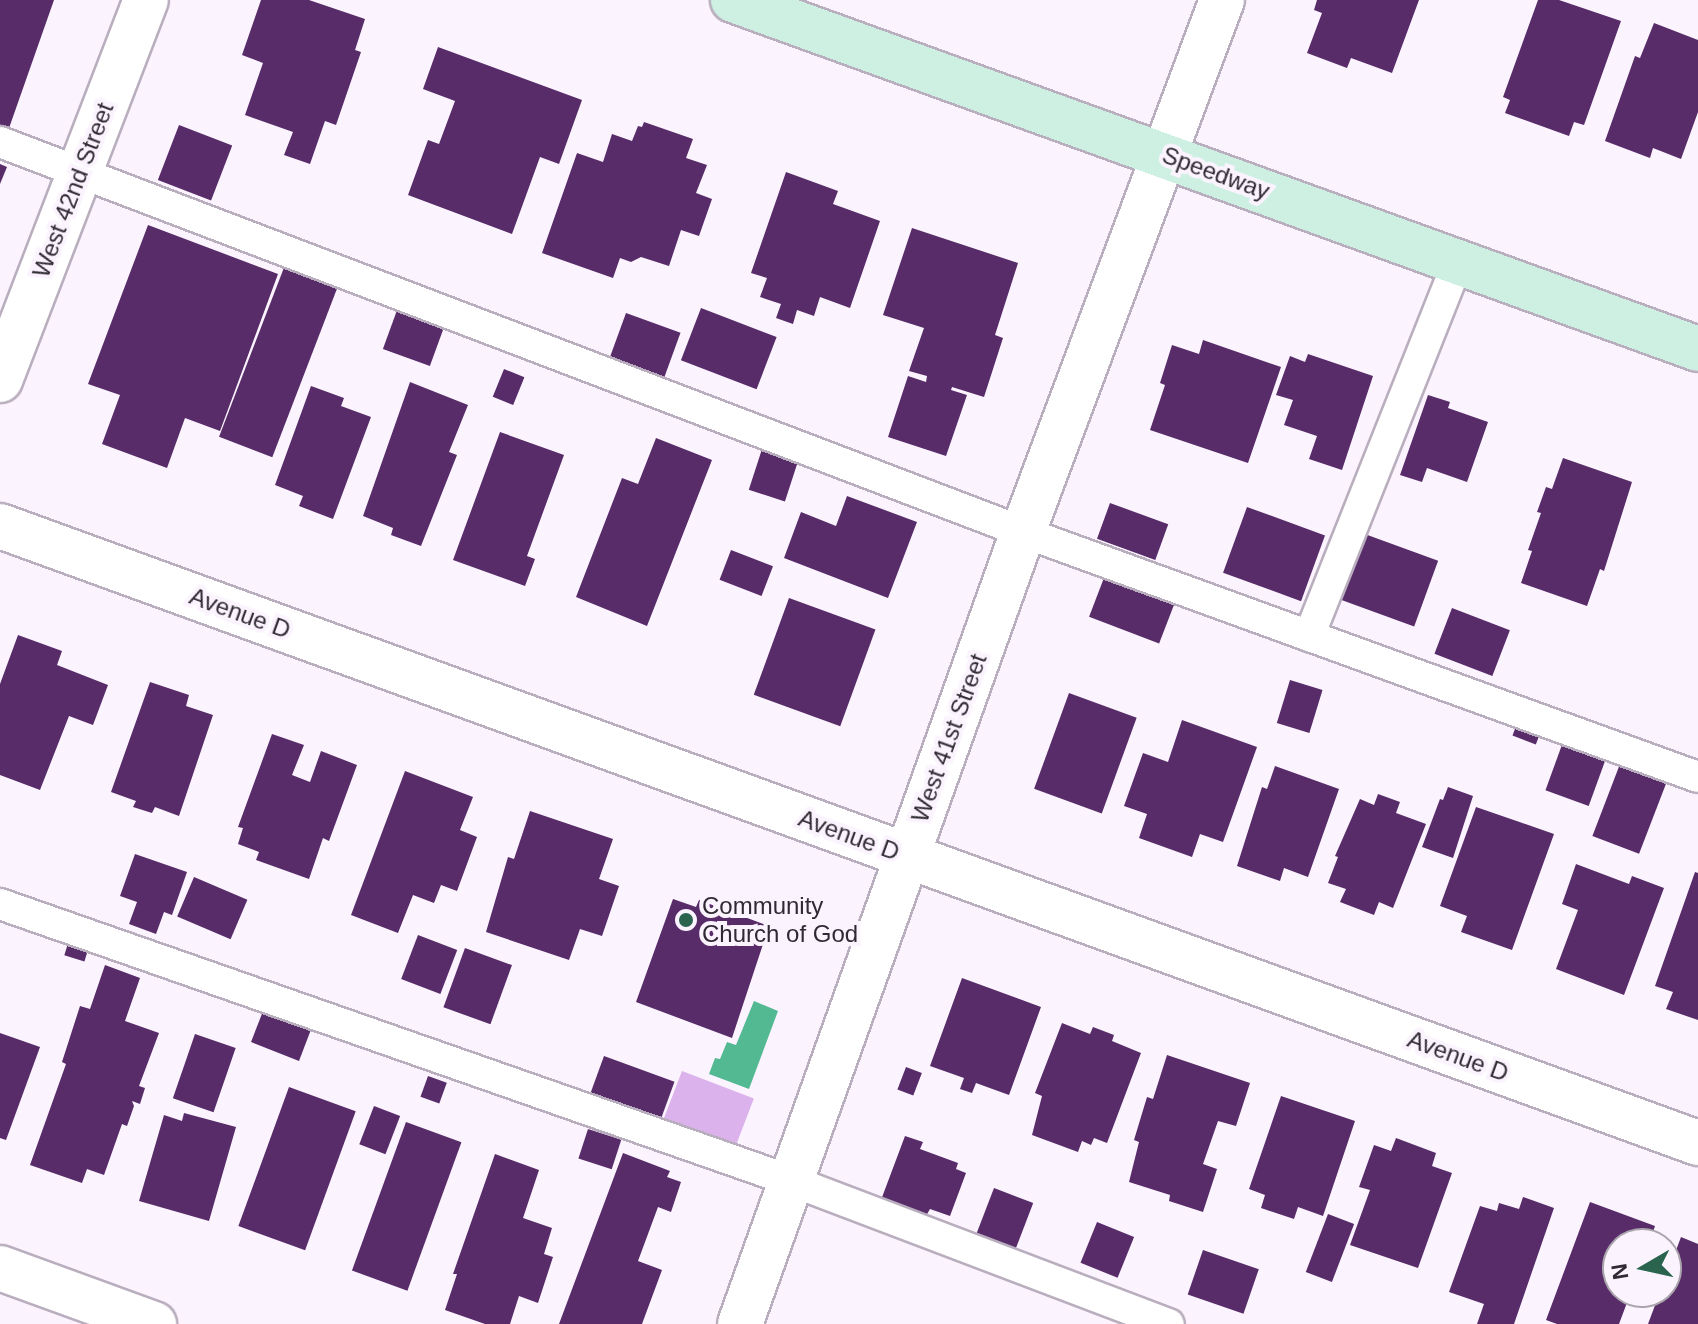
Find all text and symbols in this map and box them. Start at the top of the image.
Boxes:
street label: West 42nd Street [26,98,120,282]
street label: Speedway [1158,140,1274,206]
street label: Avenue D [186,582,294,644]
street label: West 41st Street [905,650,993,826]
street label: Avenue D [795,804,903,866]
place label: Community Church of God [702,892,858,948]
marker: Community Church of God [677,911,695,929]
street label: Avenue D [1404,1025,1512,1087]
north arrow [1602,1228,1682,1308]
text: N [1606,1262,1633,1281]

